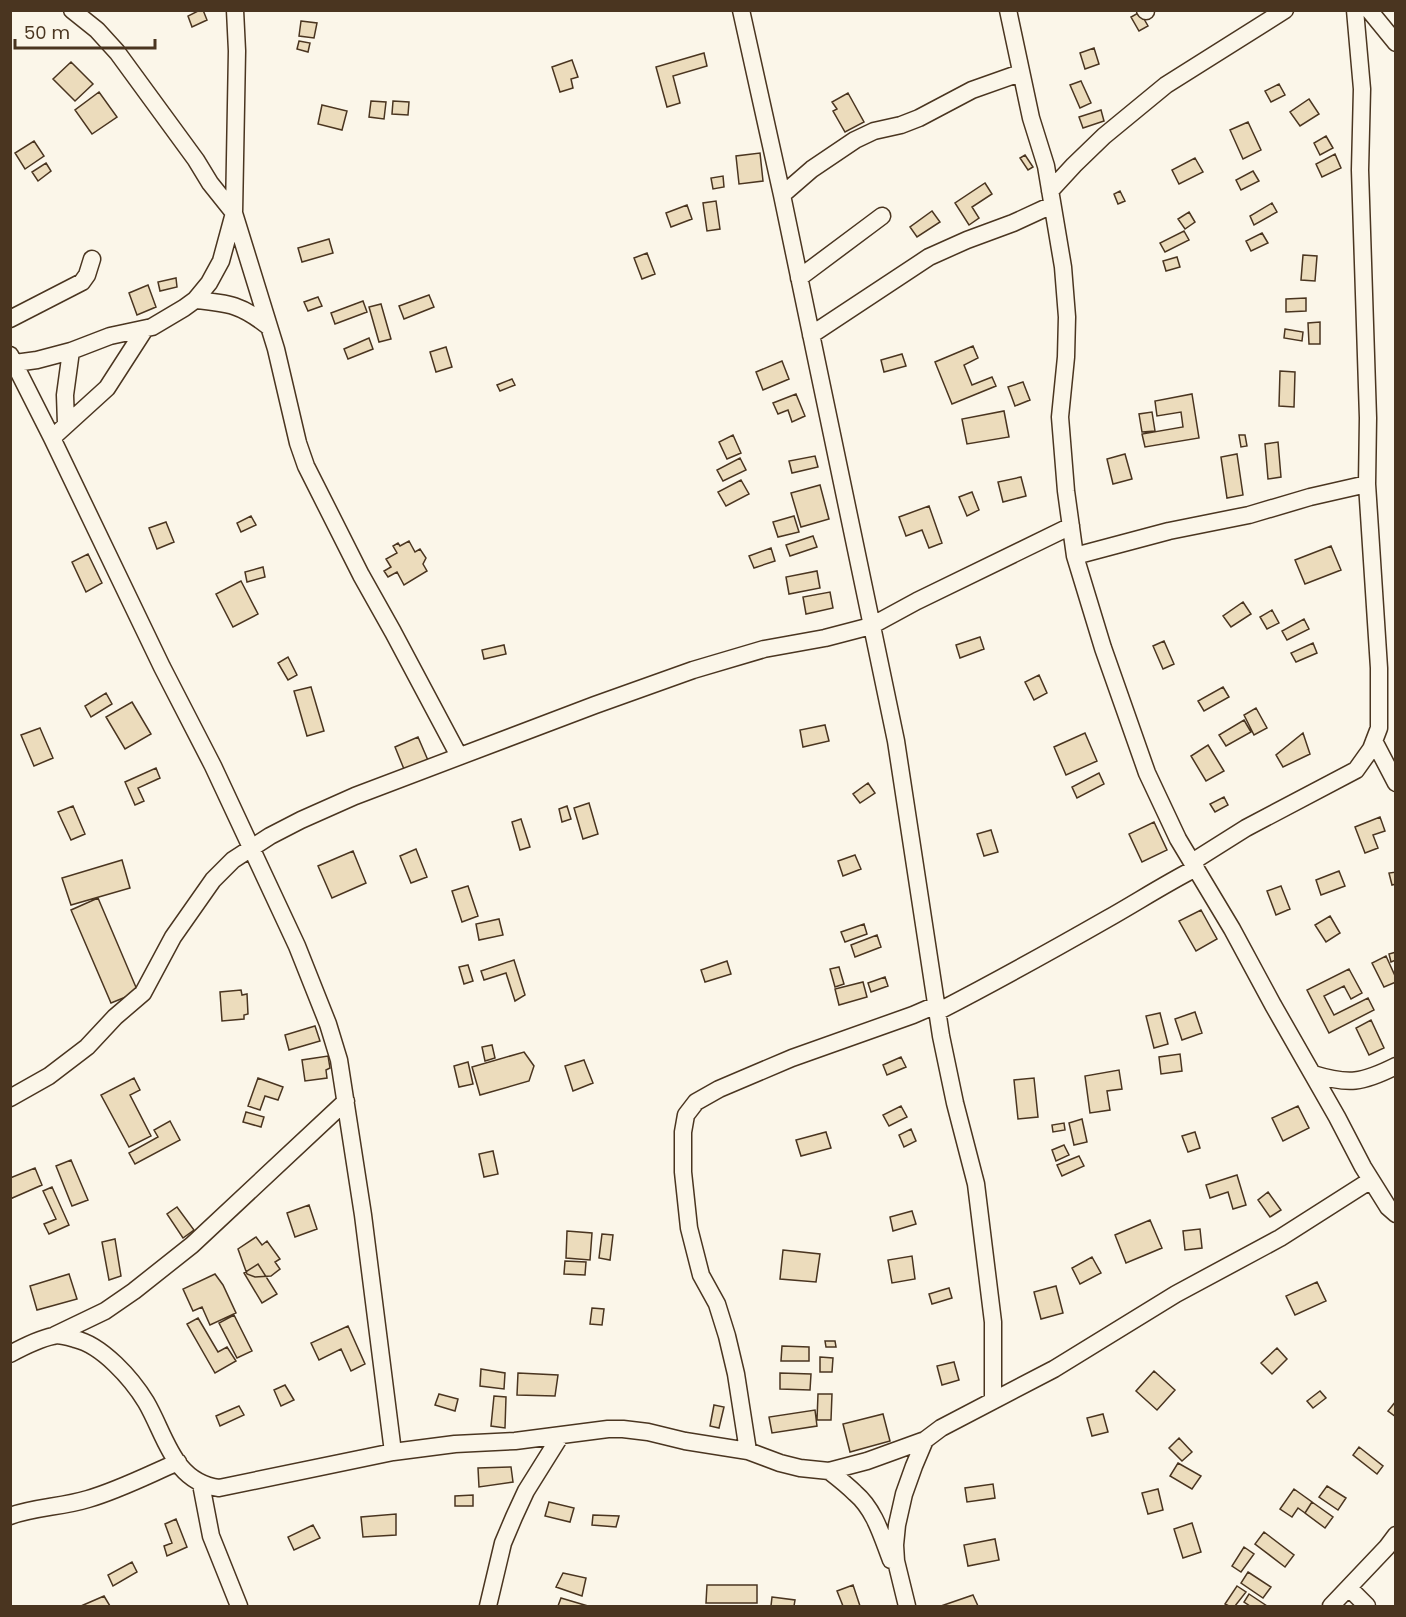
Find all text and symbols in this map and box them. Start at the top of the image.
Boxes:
scale bar [15,12,154,50]
text: 50 m [24,20,70,45]

